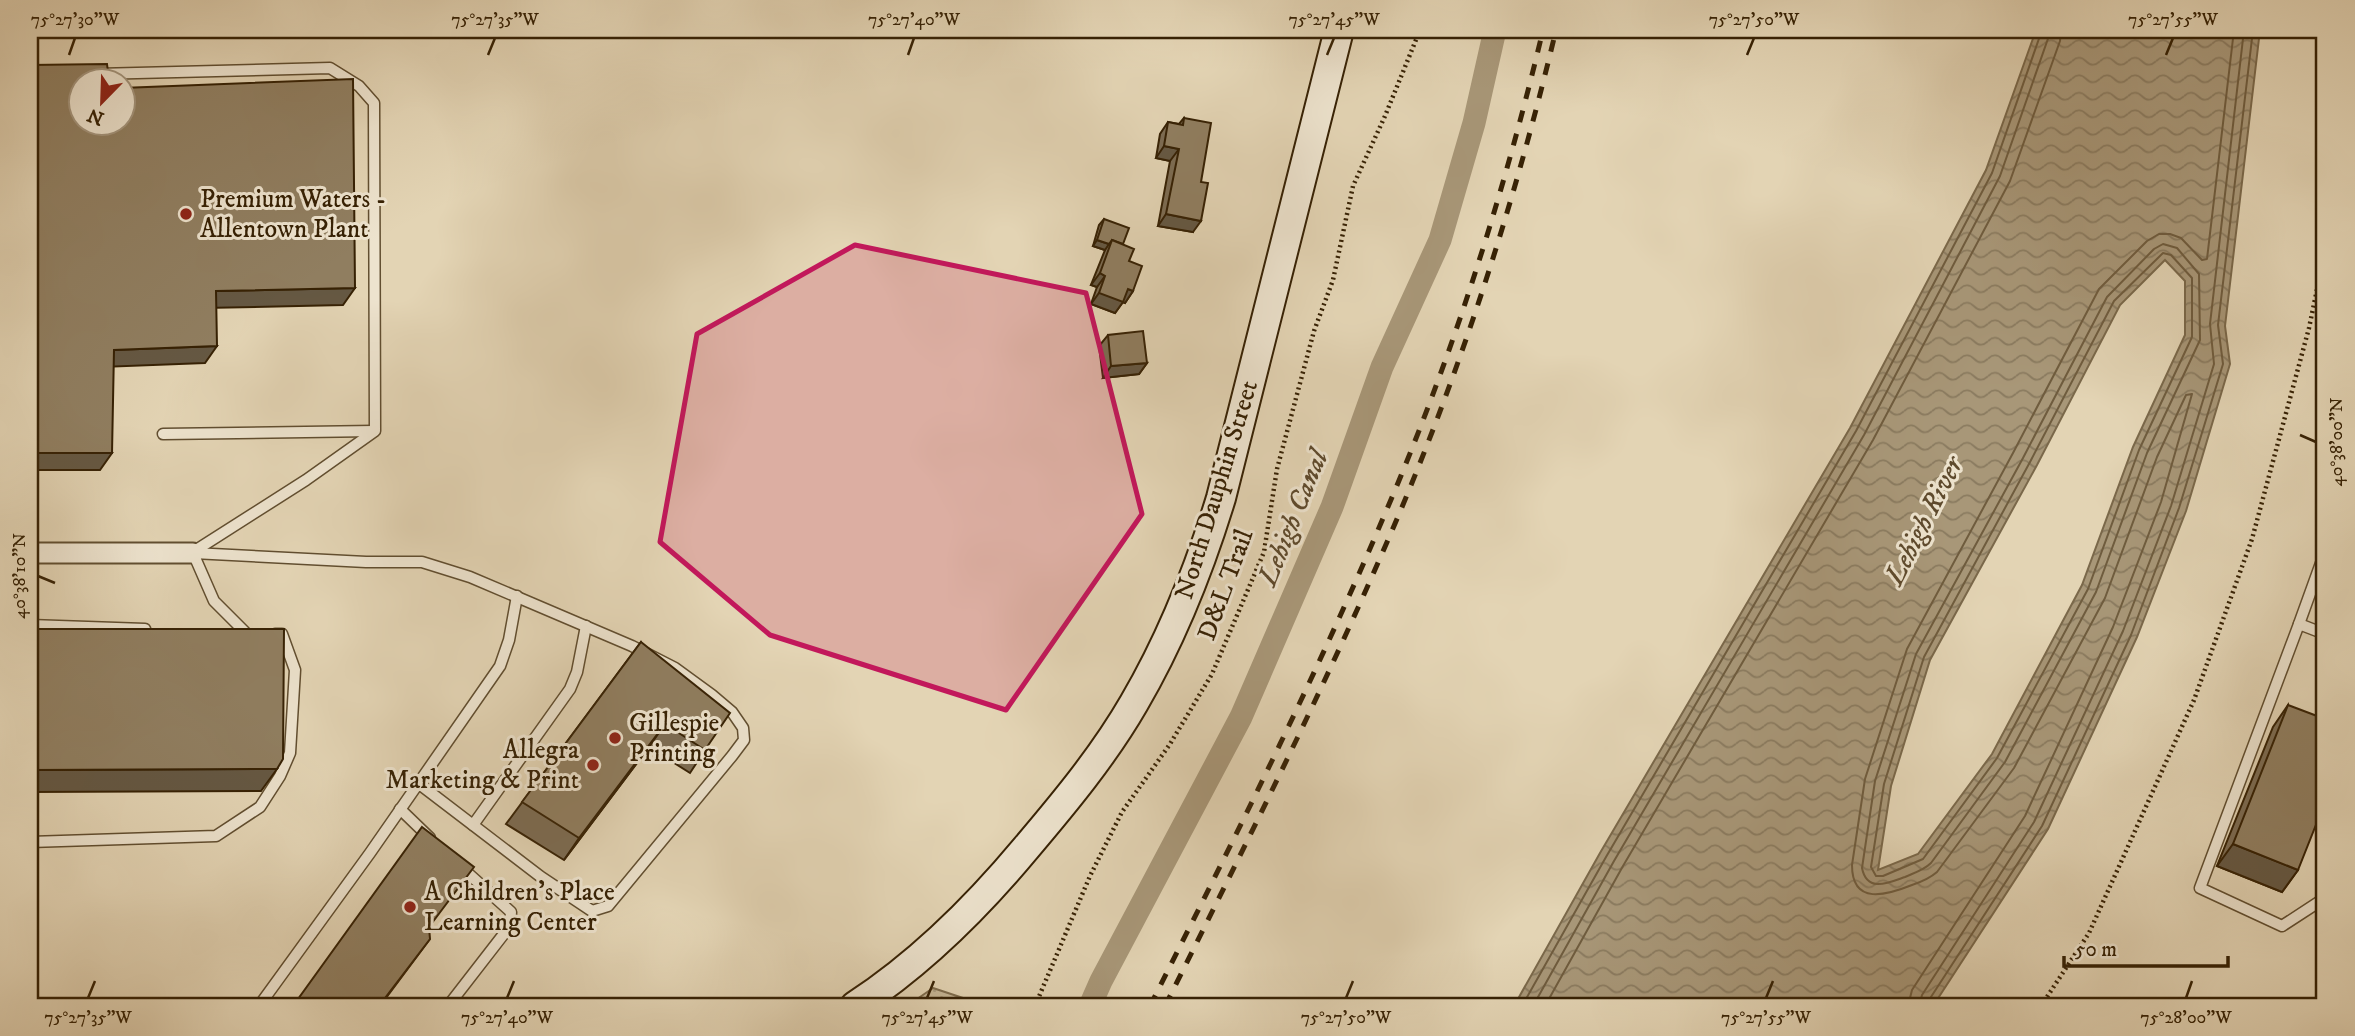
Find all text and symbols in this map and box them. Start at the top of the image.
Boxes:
text: 75°27'30"W [31,9,120,31]
text: 75°27'35"W [451,9,539,31]
text: 75°27'40"W [868,9,961,31]
text: 75°27'45"W [1288,9,1380,31]
text: 75°27'50"W [1709,9,1800,31]
text: 75°27'55"W [2128,9,2218,31]
north arrow [66,66,136,136]
text: N [84,102,108,130]
place label: Premium Waters - Allentown Plant [200,183,386,246]
marker: Premium Waters - Allentown Plant [178,206,194,222]
street label: North Dauphin Street [1168,376,1266,604]
text: 40°38'00"N [2326,397,2348,487]
water label: Lehigh Canal [1249,443,1337,593]
water label: Lehigh River [1876,449,1972,593]
street label: D&L Trail [1191,525,1261,645]
text: 40°38'10"N [9,533,31,619]
place label: Gillespie Printing [629,707,719,770]
marker: Gillespie Printing [607,730,623,746]
place label: Allegra Marketing & Print [386,734,579,797]
marker: Allegra Marketing & Print [585,757,601,773]
place label: A Children's Place Learning Center [424,876,615,939]
marker: A Children's Place Learning Center [402,899,418,915]
scale bar [2064,924,2229,968]
text: 50 m [2075,937,2117,963]
text: 75°27'35"W [44,1007,132,1029]
text: 75°27'40"W [461,1007,554,1029]
text: 75°27'45"W [881,1007,973,1029]
text: 75°27'50"W [1301,1007,1392,1029]
text: 75°27'55"W [1721,1007,1811,1029]
text: 75°28'00"W [2140,1007,2232,1029]

